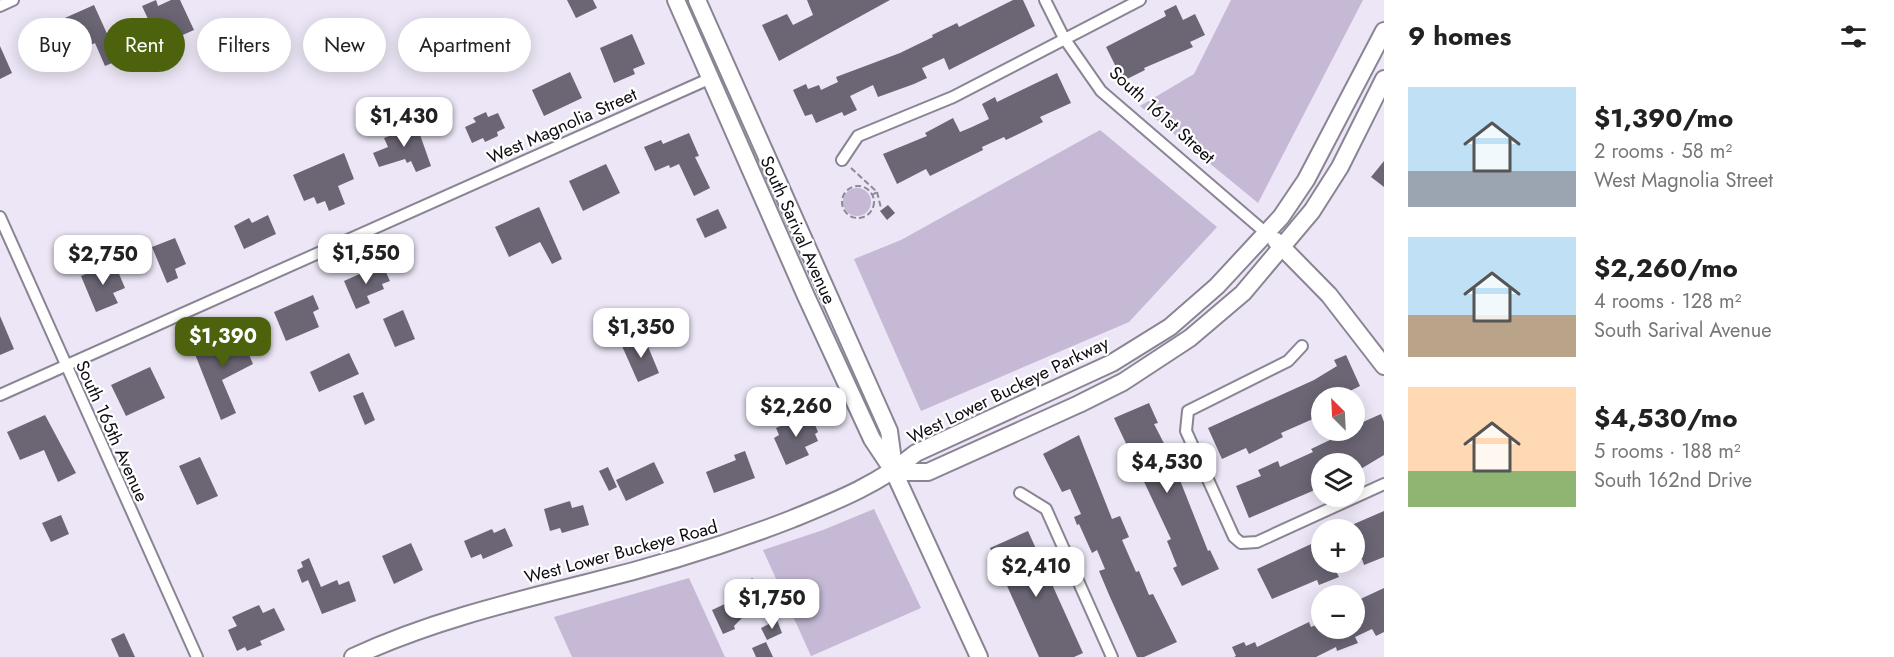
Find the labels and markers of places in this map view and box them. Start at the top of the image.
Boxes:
pin: $1,430 [355,97,453,148]
pin: $1,550 [317,234,415,285]
pin: $2,750 [54,235,152,286]
pin: $1,350 [592,308,690,359]
pin: $1,390 [174,317,272,368]
pin: $2,260 [747,387,845,438]
pin: $4,530 [1118,443,1216,494]
pin: $2,410 [987,547,1085,598]
pin: $1,750 [723,579,821,630]

